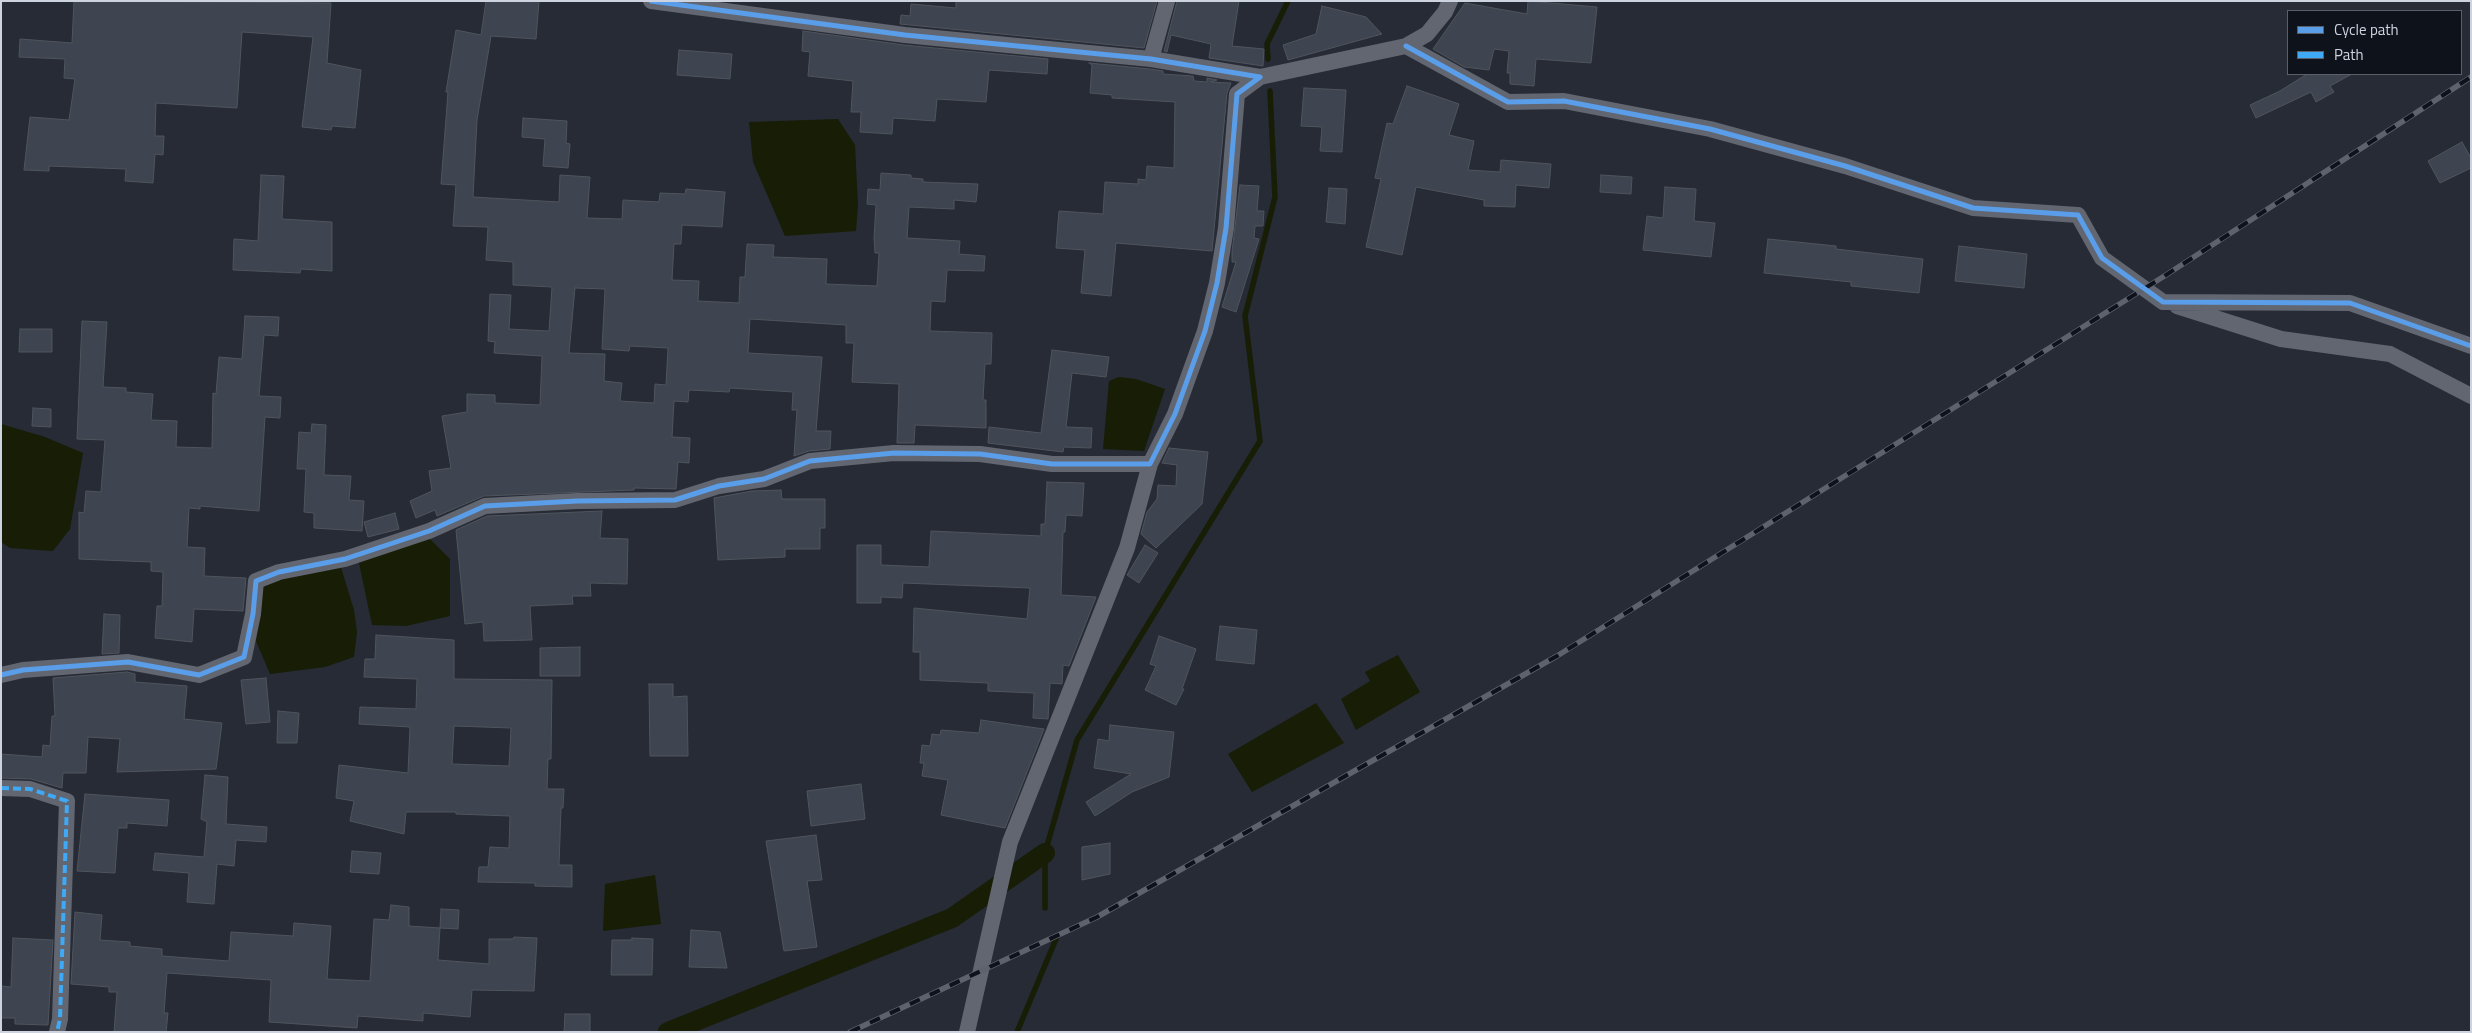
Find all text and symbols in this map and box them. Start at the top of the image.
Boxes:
legend [2287,10,2462,75]
text: Cycle path [2334,18,2399,41]
text: Path [2334,43,2364,66]

